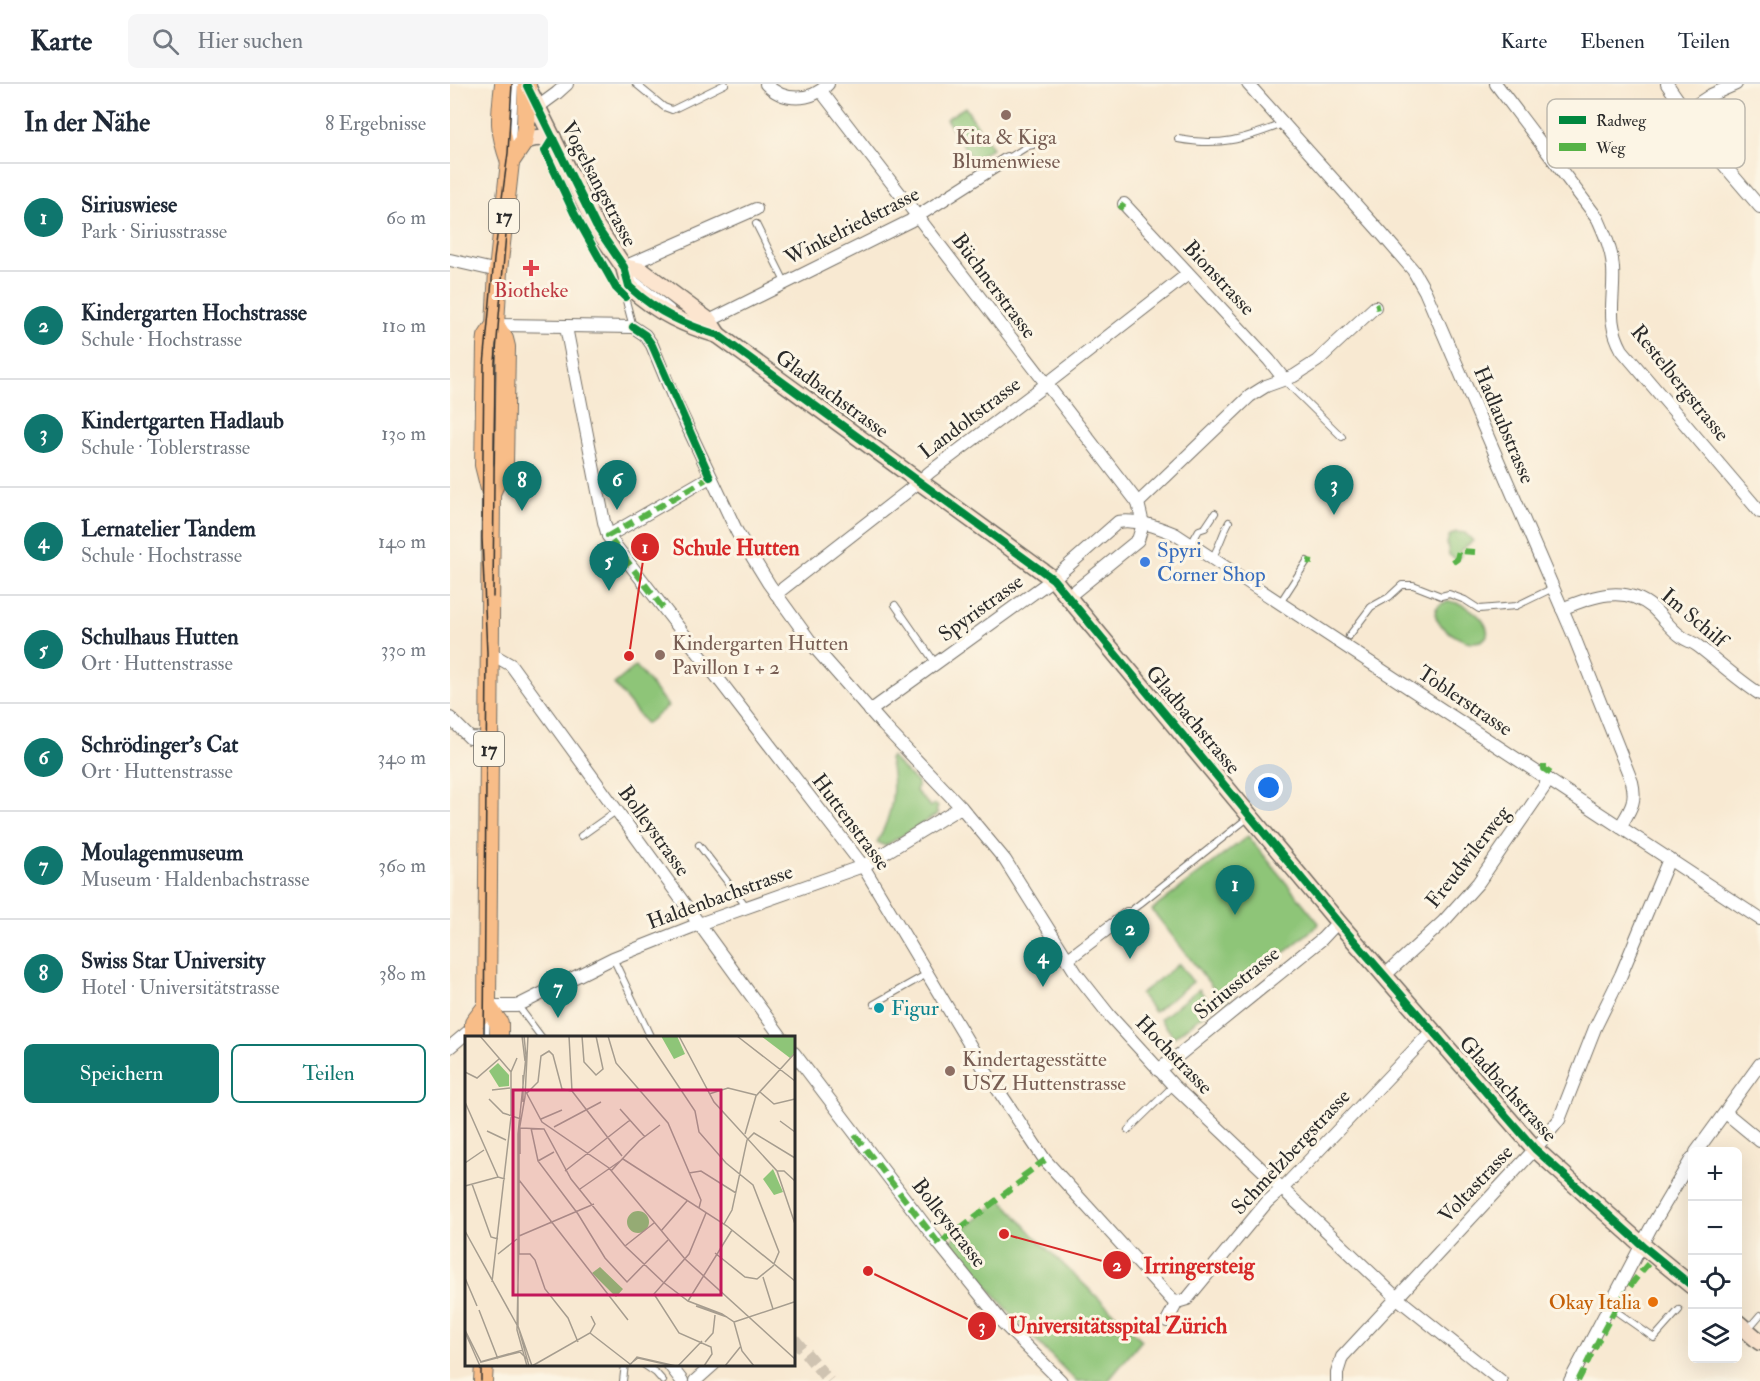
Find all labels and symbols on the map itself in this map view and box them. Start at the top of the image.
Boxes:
legend [1547,99,1745,168]
marker: Kita & Kiga Blumenwiese [999,108,1013,122]
text: Radweg [1596,111,1647,131]
street label: Vogelsangstrasse [555,117,643,252]
place label: Kita & Kiga Blumenwiese [952,124,1061,175]
text: Weg [1595,138,1627,158]
street label: Winkelriedstrasse [779,180,924,272]
road number: 17 [489,199,519,233]
street label: Büchnerstrasse [946,228,1043,344]
street label: Bionstrasse [1177,235,1261,322]
marker: Biotheke [524,261,538,275]
place label: Biotheke [494,277,568,304]
street label: Restelbergstrasse [1625,319,1735,447]
street label: Gladbachstrasse [770,344,894,444]
street label: Hadlaubstrasse [1467,362,1541,488]
street label: Landoltstrasse [914,371,1026,465]
pin: 6 [598,460,636,510]
pin: 8 [502,462,542,511]
pin: 3 [1314,466,1354,515]
callout: Schule Hutten [630,527,811,567]
text: Schule Hutten [672,534,800,562]
text: 1 [642,536,648,559]
place label: Spyri Corner Shop [1157,537,1266,588]
pin: 5 [590,542,628,591]
marker: Spyri Corner Shop [1138,555,1152,569]
street label: Spyristrasse [933,568,1029,648]
street label: Im Schilf [1655,583,1735,656]
place label: Kindergarten Hutten Pavillon 1 + 2 [672,630,849,681]
marker: Kindergarten Hutten Pavillon 1 + 2 [653,648,667,662]
street label: Toblerstrasse [1412,659,1518,743]
street label: Gladbachstrasse [1140,660,1247,780]
road number: 17 [474,732,504,766]
street label: Huttenstrasse [806,768,896,876]
your location [1254,773,1283,802]
street label: Bolleystrasse [612,780,696,882]
street label: Freudwilerweg [1420,800,1517,914]
street label: Haldenbachstrasse [643,858,797,936]
pin: 1 [1216,866,1254,915]
pin: 2 [1110,910,1150,959]
pin: 4 [1024,938,1062,987]
street label: Siriusstrasse [1189,940,1285,1026]
pin: 7 [538,968,578,1018]
place label: Figur [891,995,939,1022]
marker: Figur [872,1001,886,1015]
street label: Hochstrasse [1129,1010,1219,1101]
street label: Gladbachstrasse [1453,1030,1563,1148]
inset map [465,1036,795,1366]
place label: Kindertagesstätte USZ Huttenstrasse [962,1046,1126,1097]
marker: Kindertagesstätte USZ Huttenstrasse [943,1064,957,1078]
street label: Schmelzbergstrasse [1226,1083,1356,1221]
street label: Voltastrasse [1433,1139,1519,1229]
street label: Bolleystrasse [906,1173,992,1273]
callout: Irringersteig [1102,1245,1267,1285]
text: Irringersteig [1143,1252,1256,1281]
text: 2 [1112,1254,1122,1277]
place label: Okay Italia [1549,1289,1641,1316]
marker: Okay Italia [1646,1295,1660,1309]
callout: Universitätsspital Zürich [967,1306,1240,1346]
text: Universitätsspital Zürich [1009,1312,1228,1341]
text: 3 [979,1315,986,1338]

